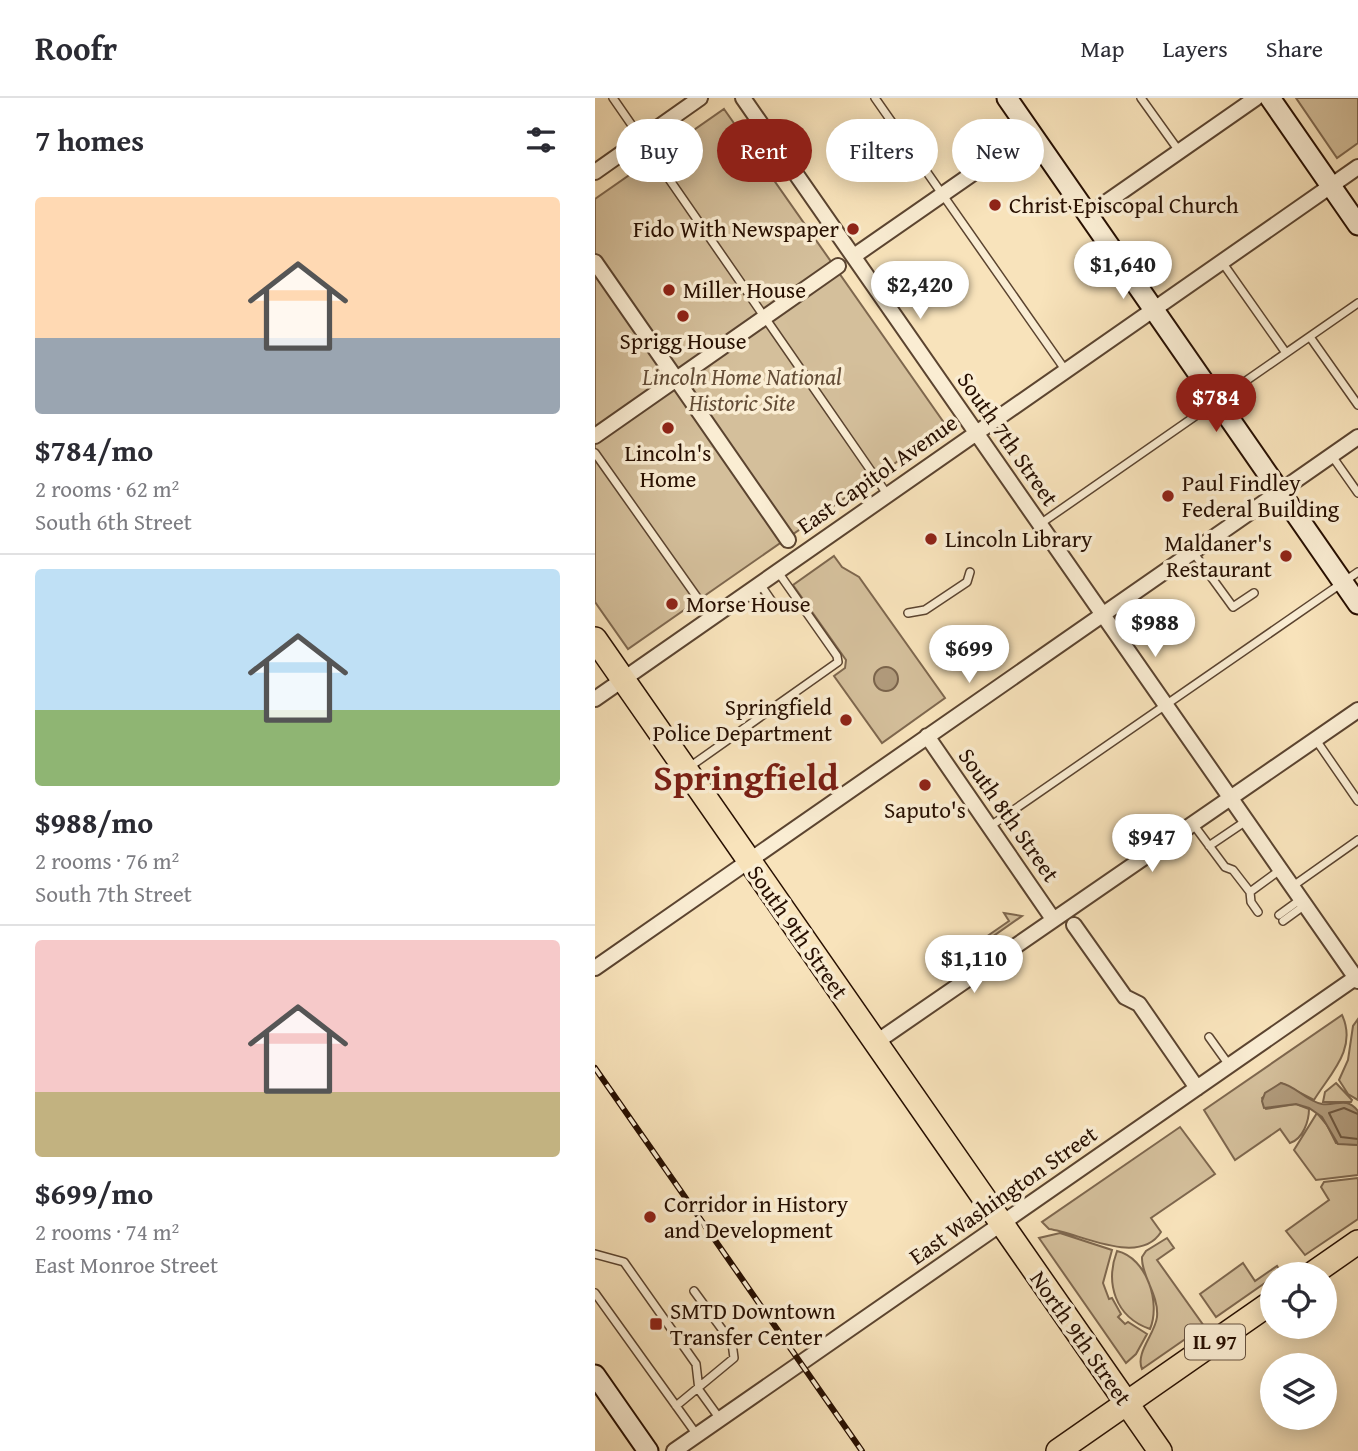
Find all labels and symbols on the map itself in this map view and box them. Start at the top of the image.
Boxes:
place label: Christ Episcopal Church [1009,188,1239,221]
marker: Christ Episcopal Church [987,197,1003,213]
place label: Fido With Newspaper [633,212,840,245]
marker: Fido With Newspaper [845,221,861,237]
pin: $1,640 [1066,242,1180,301]
pin: $2,420 [863,262,977,321]
place label: Miller House [683,273,806,306]
marker: Miller House [661,282,677,298]
marker: Sprigg House [675,308,691,324]
place label: Sprigg House [620,324,746,357]
park label: Lincoln Home National Historic Site [641,360,842,419]
street label: South 7th Street [950,365,1067,512]
pin: $784 [1175,374,1257,434]
street label: East Capitol Avenue [790,406,964,541]
marker: Lincoln's Home [660,420,676,436]
place label: Lincoln's Home [625,436,711,495]
place label: Paul Findley Federal Building [1182,466,1340,525]
marker: Paul Findley Federal Building [1160,488,1176,504]
place label: Lincoln Library [945,522,1093,555]
place label: Maldaner's Restaurant [1164,526,1272,585]
marker: Lincoln Library [923,531,939,547]
marker: Maldaner's Restaurant [1278,548,1294,564]
place label: Morse House [686,587,810,620]
marker: Morse House [664,596,680,612]
pin: $988 [1114,600,1196,659]
pin: $699 [928,626,1010,685]
place label: Springfield Police Department [653,690,833,749]
marker: Springfield Police Department [838,712,854,728]
street label: South 8th Street [951,741,1068,888]
district label: Springfield [653,749,840,804]
marker: Saputo's [917,777,933,793]
place label: Saputo's [884,793,966,826]
pin: $947 [1111,814,1193,874]
street label: South 9th Street [740,858,857,1005]
pin: $1,110 [917,936,1031,995]
street label: East Washington Street [902,1117,1104,1272]
place label: Corridor in History and Development [664,1187,849,1246]
marker: Corridor in History and Development [642,1209,658,1225]
street label: North 9th Street [1023,1264,1140,1412]
place label: SMTD Downtown Transfer Center [670,1294,835,1353]
marker: SMTD Downtown Transfer Center [648,1316,664,1332]
road number: IL 97 [1185,1324,1245,1360]

